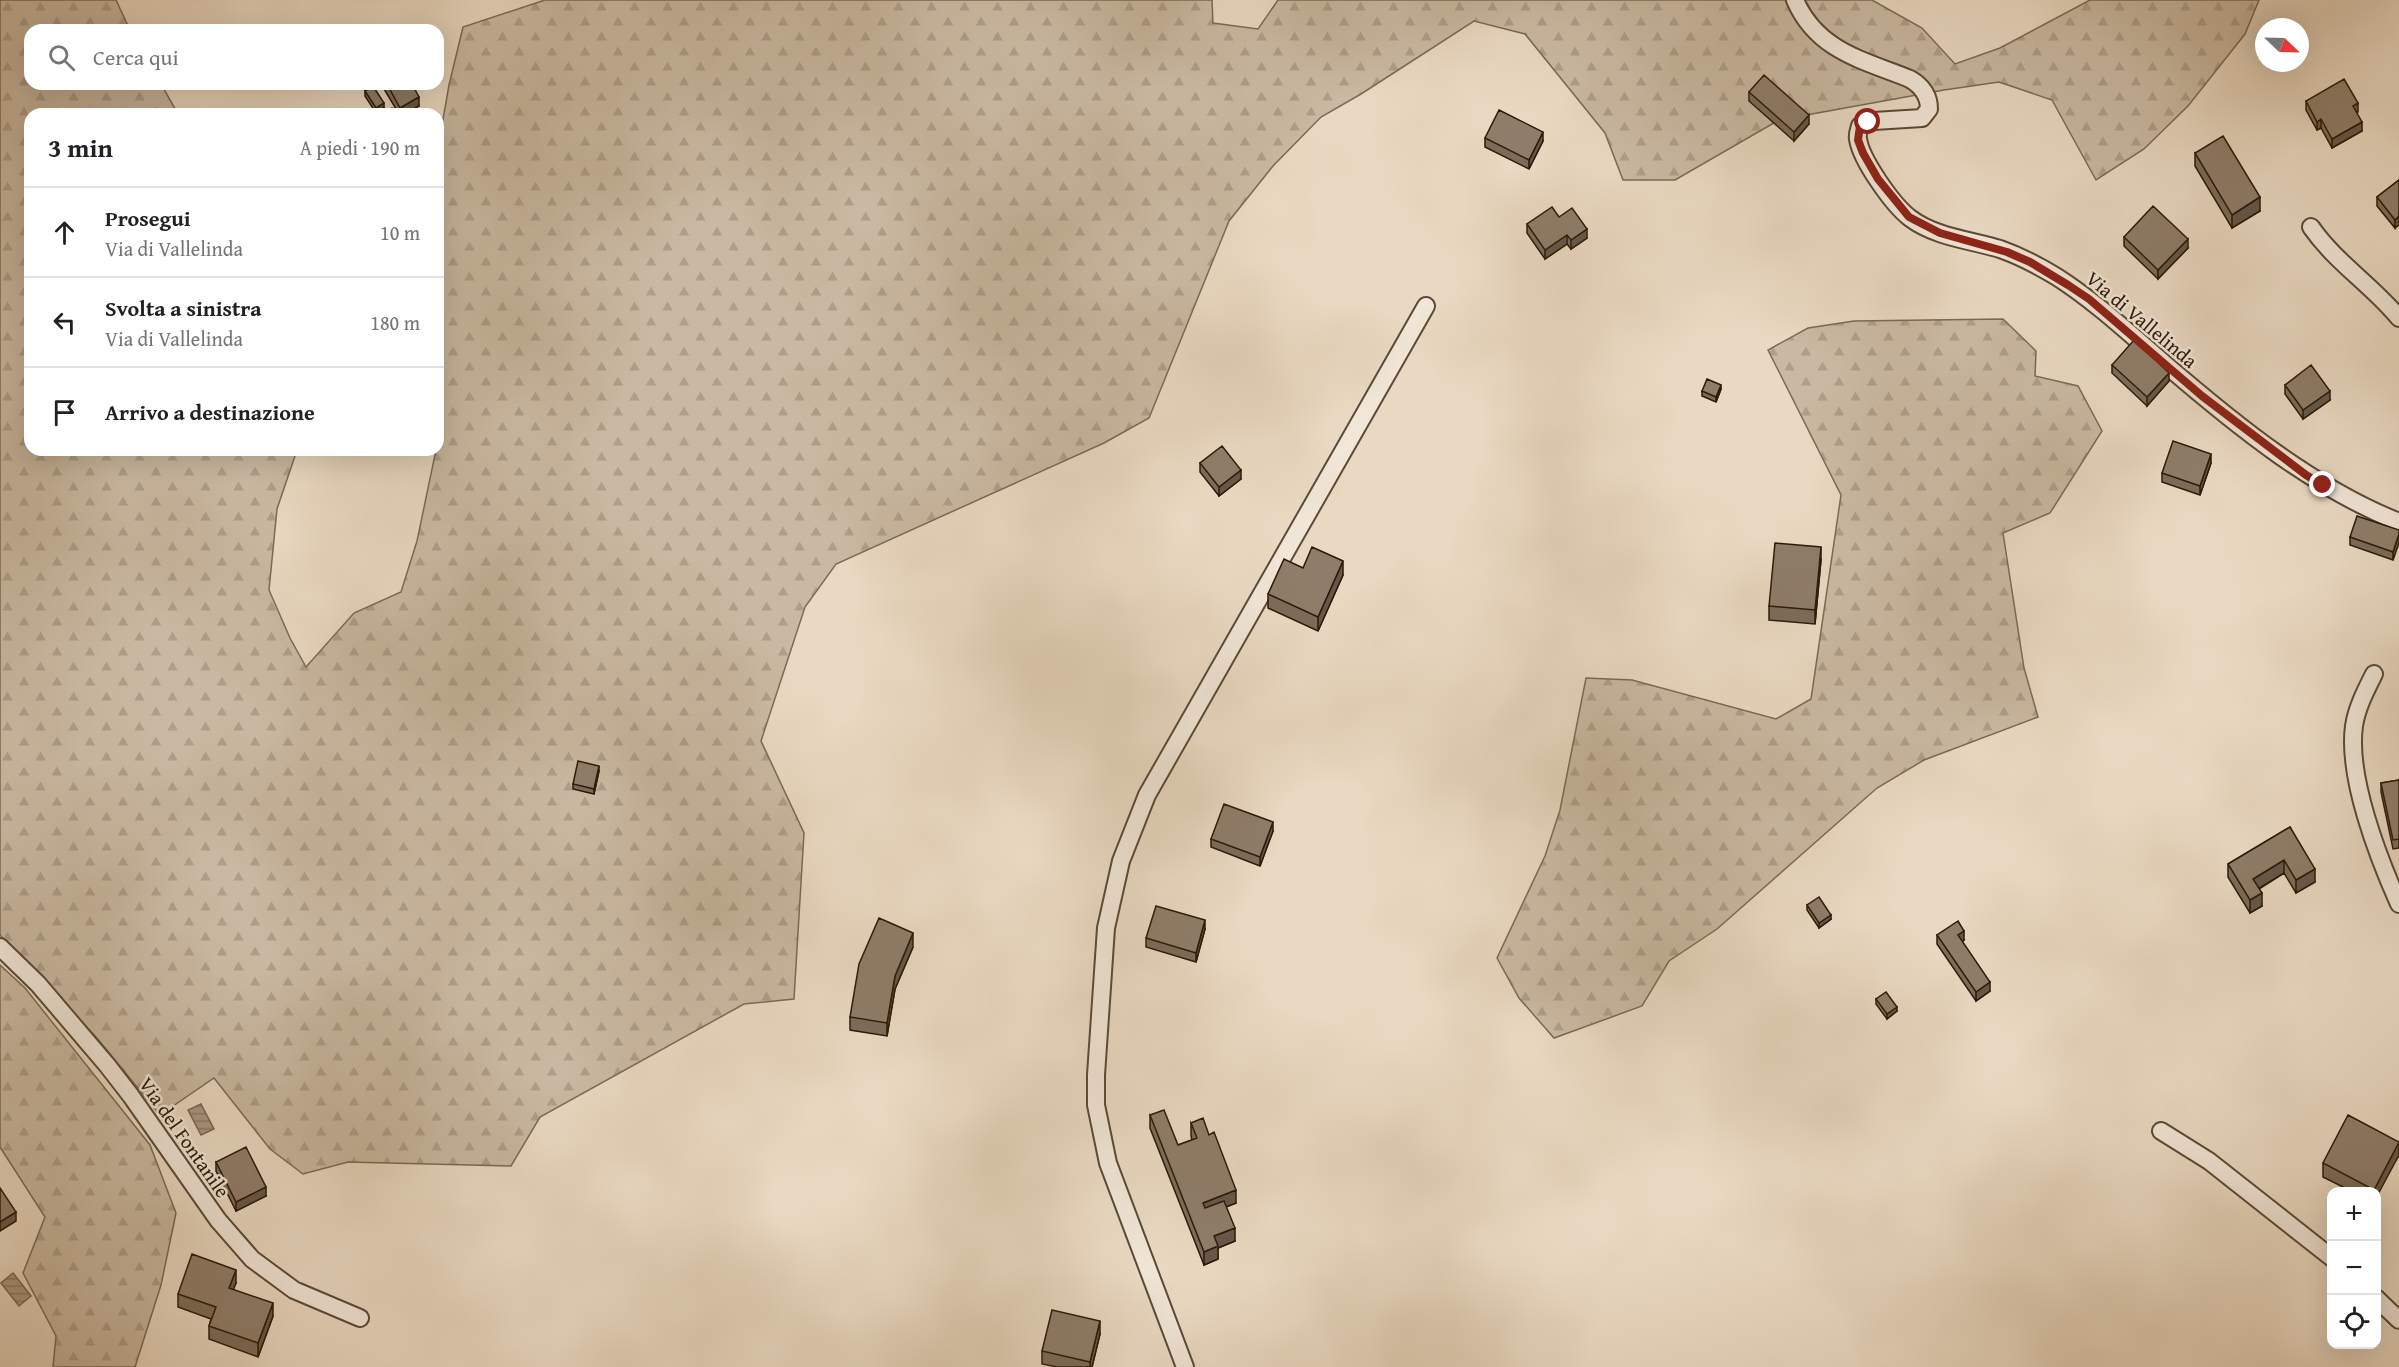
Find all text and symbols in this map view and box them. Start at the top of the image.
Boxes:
north arrow [2255,18,2309,72]
search box [24,24,444,90]
icon: search [45,41,78,74]
text: Cerca qui [93,41,179,73]
route start [1854,108,1880,134]
text: 3 min [48,128,113,167]
text: A piedi · 190 m [300,133,420,162]
text: Prosegui [105,202,191,234]
icon: ahead [48,216,81,249]
text: 10 m [380,218,420,247]
text: Via di Vallelinda [105,234,243,263]
street label: Via di Vallelinda [2080,264,2205,375]
text: Svolta a sinistra [105,292,262,324]
icon: left [48,306,81,339]
text: 180 m [370,308,420,337]
text: Via di Vallelinda [105,324,243,353]
icon: arrive [48,396,81,429]
text: Arrivo a destinazione [105,396,315,428]
route end [2309,471,2335,497]
street label: Via del Fontanile [133,1071,237,1203]
map controls [2327,1187,2381,1349]
button: + [2327,1187,2381,1241]
button: − [2327,1241,2381,1295]
button: locate [2327,1295,2381,1349]

